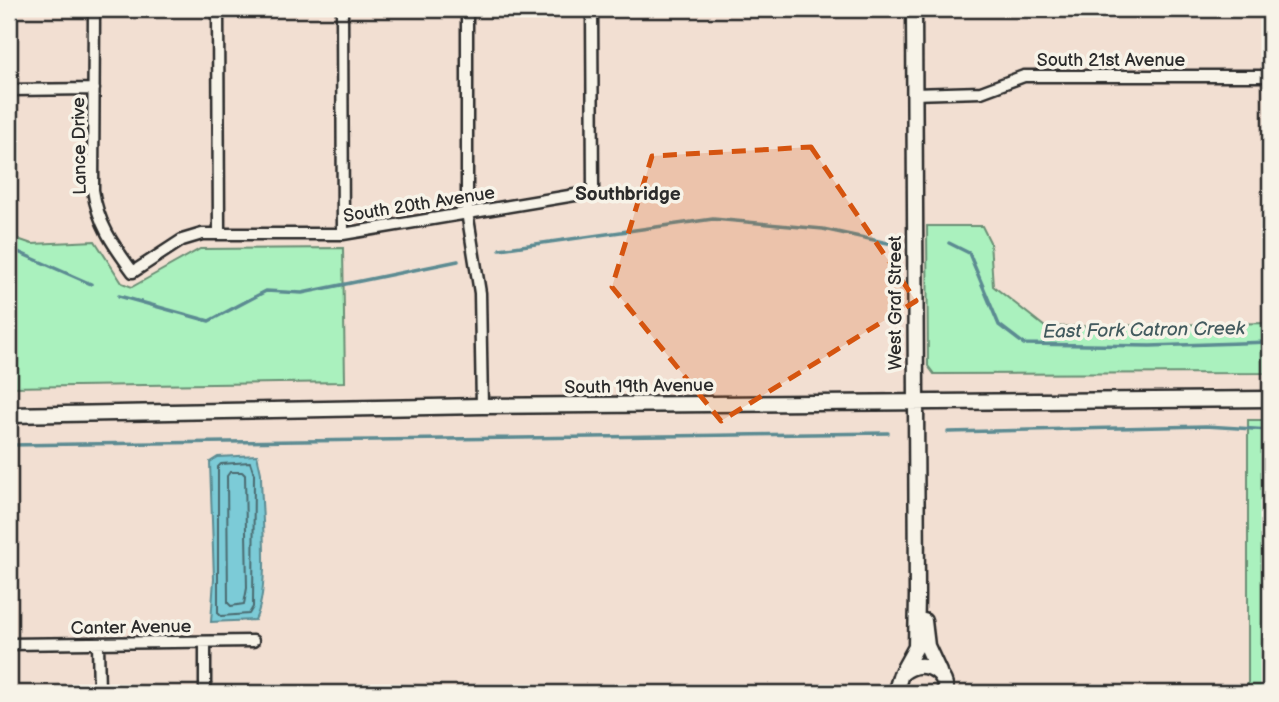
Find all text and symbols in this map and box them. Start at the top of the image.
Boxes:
street label: South 21st Avenue [1037,50,1185,71]
street label: Lance Drive [68,97,91,195]
street label: South 20th Avenue [342,182,497,227]
district label: Southbridge [575,183,681,206]
street label: West Graf Street [885,235,906,370]
water label: East Fork Catron Creek [1043,317,1246,344]
street label: South 19th Avenue [564,375,714,398]
street label: Canter Avenue [71,616,192,639]

